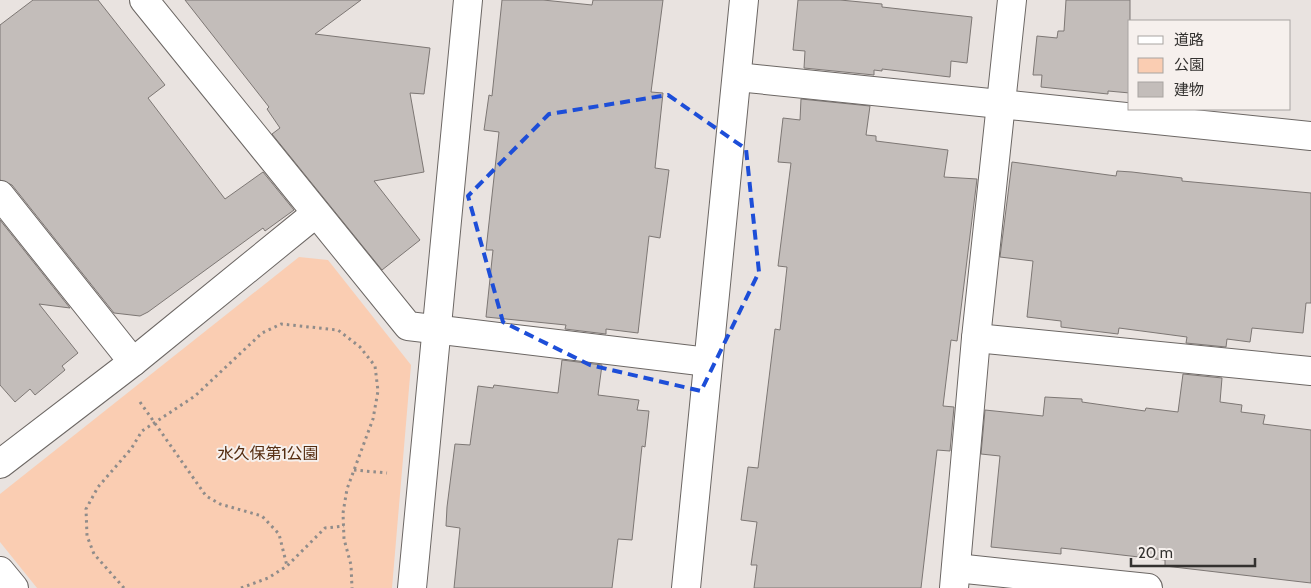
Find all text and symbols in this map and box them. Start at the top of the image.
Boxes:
legend [1128,20,1291,110]
text: 道路 [1174,31,1204,49]
text: 公園 [1174,56,1204,74]
text: 建物 [1174,81,1204,99]
park label: 水久保第1公園 [217,444,319,463]
scale bar [1131,536,1255,568]
text: 20 m [1138,544,1173,562]

